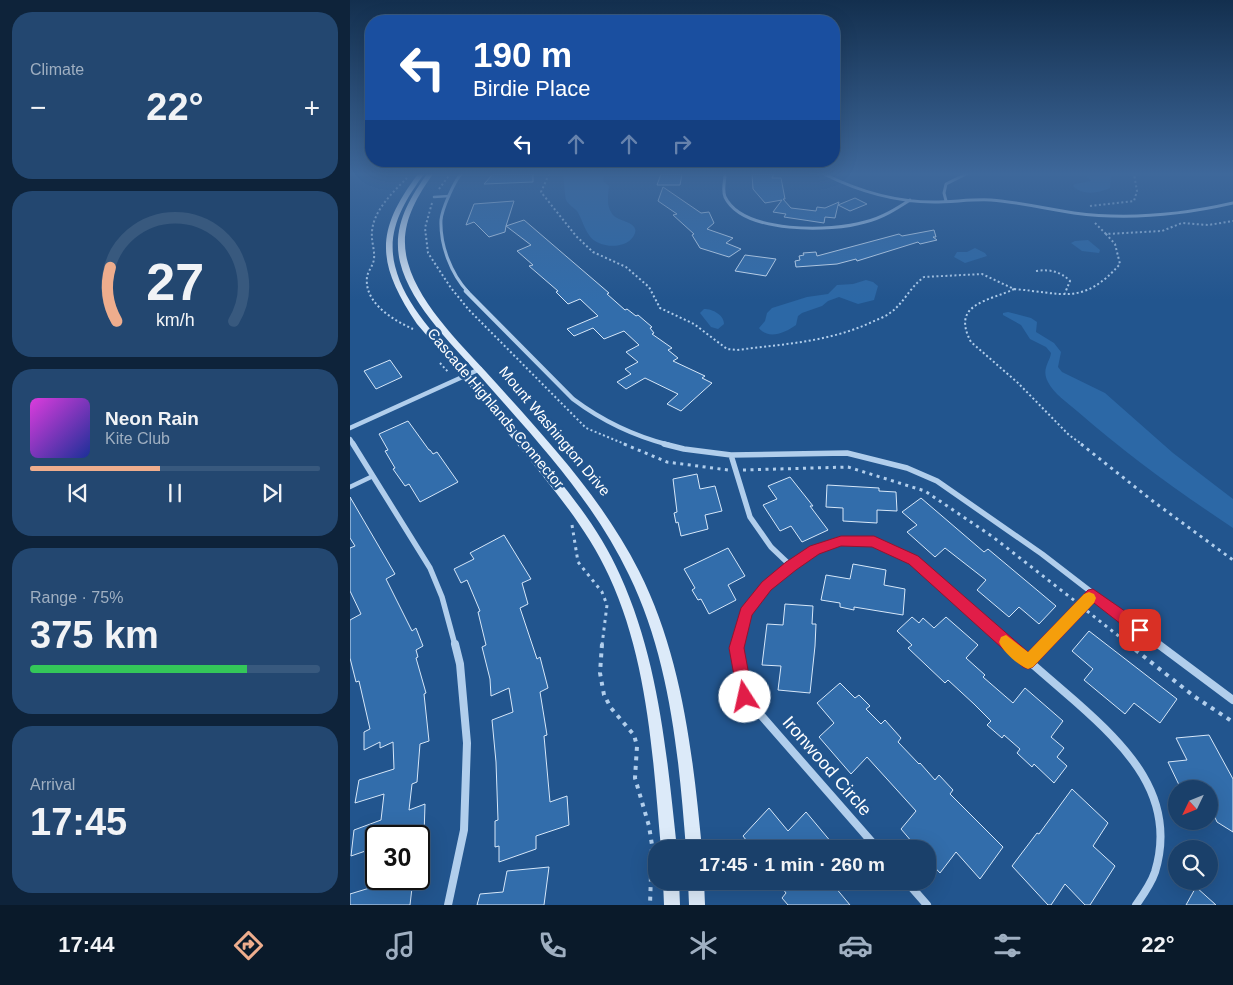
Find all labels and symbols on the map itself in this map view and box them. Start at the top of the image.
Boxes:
street label: Cascade Highlands Connector [424,325,568,491]
street label: Mount Washington Drive [496,363,614,499]
pin [1119,609,1161,651]
position arrow [718,670,770,722]
street label: Ironwood Circle [778,712,876,820]
north arrow [1168,780,1218,830]
speed limit sign: 30 [365,825,430,890]

